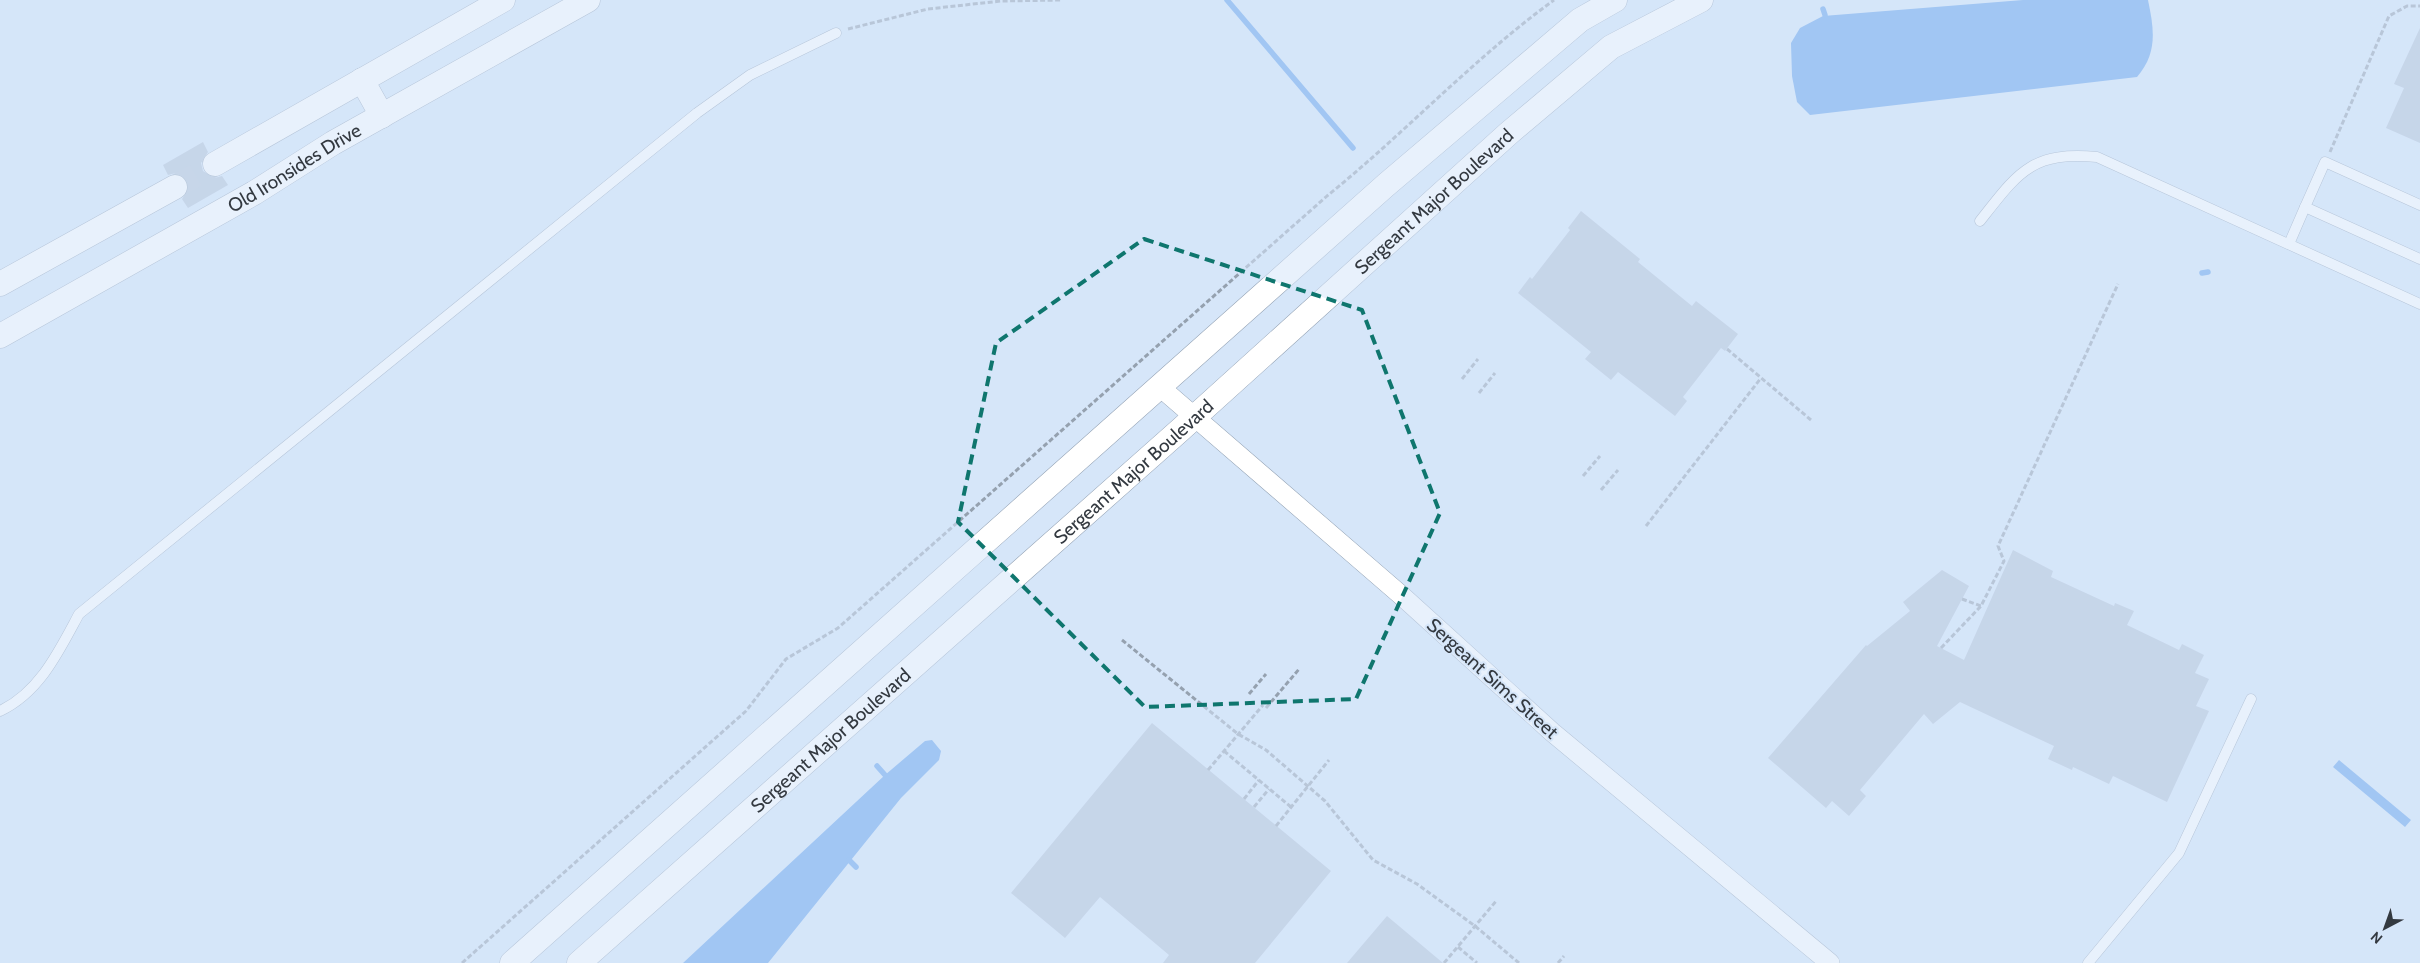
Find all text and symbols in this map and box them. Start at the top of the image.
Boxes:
street label: Old Ironsides Drive [224,119,365,218]
street label: Sergeant Major Boulevard [1350,124,1518,279]
street label: Sergeant Major Boulevard [1049,395,1218,549]
street label: Sergeant Sims Street [1422,613,1564,744]
street label: Sergeant Major Boulevard [746,664,915,817]
north arrow [2360,903,2410,953]
text: N [2367,928,2386,948]

